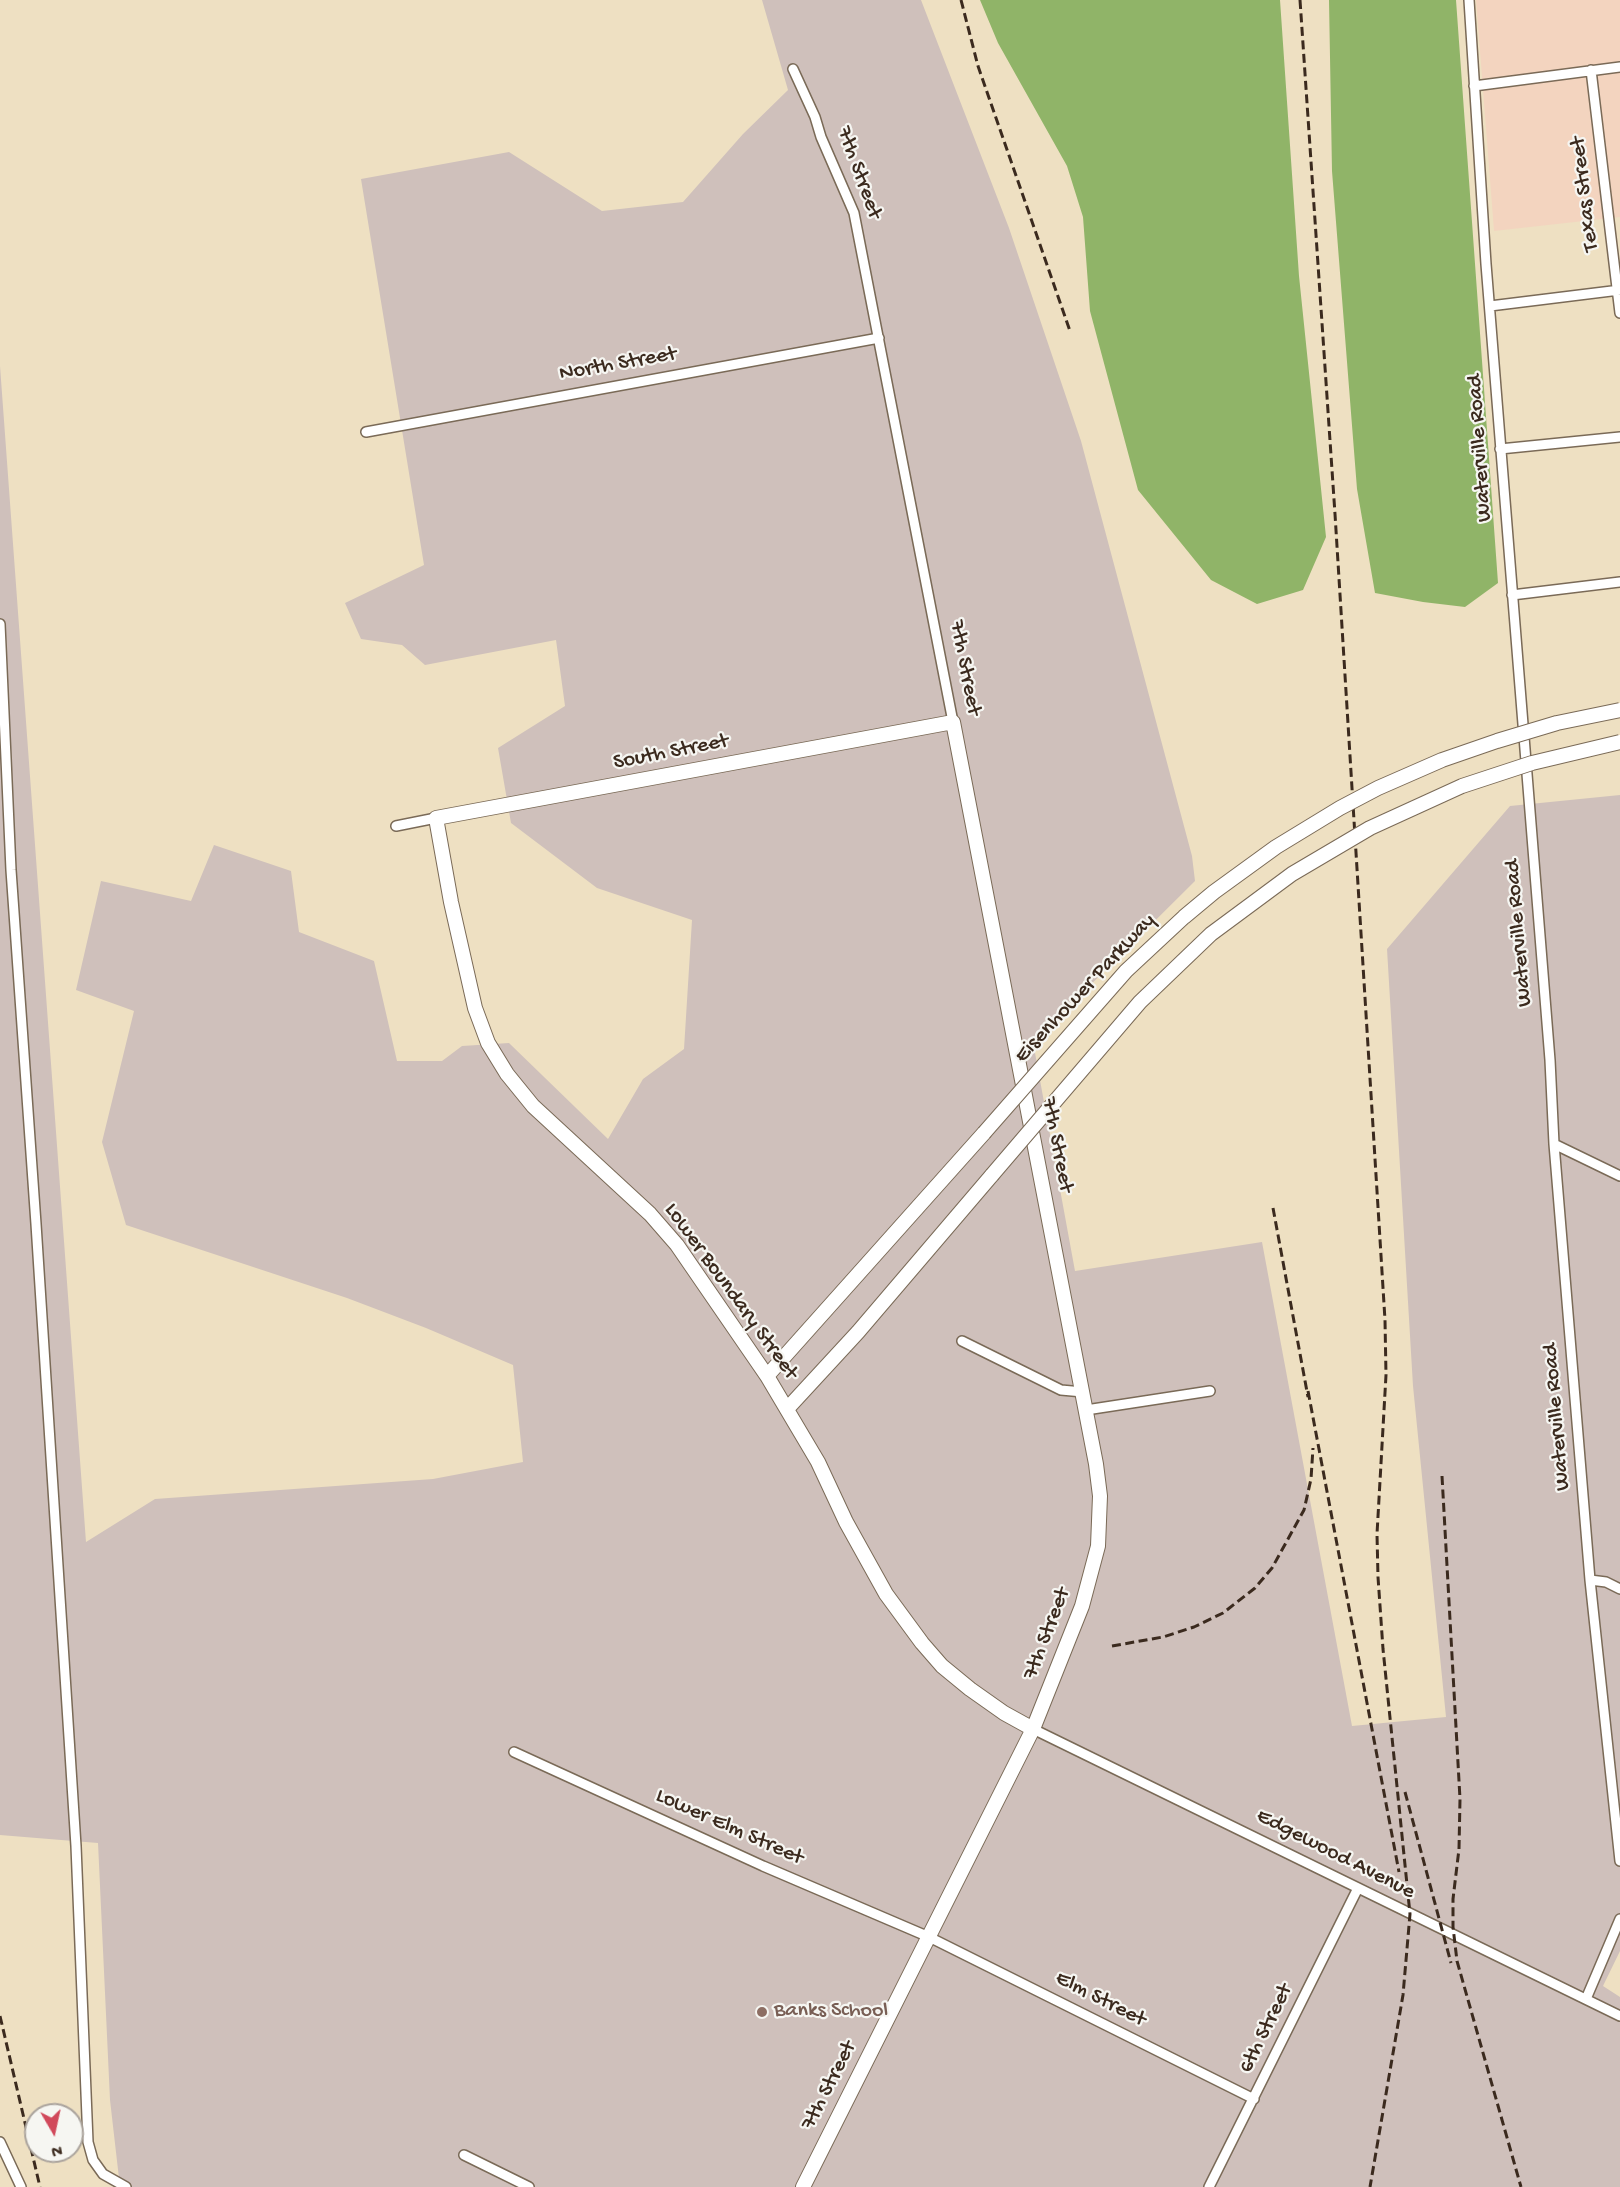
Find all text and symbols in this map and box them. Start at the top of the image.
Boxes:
street label: 7th Street [829,123,887,223]
street label: Texas Street [1566,135,1606,253]
street label: North Street [557,342,679,388]
street label: Waterville Road [1463,373,1499,523]
street label: 7th Street [942,618,986,718]
street label: South Street [611,729,731,777]
street label: Waterville Road [1500,858,1540,1008]
street label: Eisenhower Parkway [1010,909,1162,1069]
street label: 7th Street [1034,1095,1078,1195]
street label: Lower Boundary Street [657,1199,803,1385]
street label: Waterville Road [1538,1342,1578,1492]
street label: 7th Street [1018,1584,1078,1684]
street label: Lower Elm Street [651,1784,807,1872]
street label: Edgewood Avenue [1251,1804,1419,1906]
street label: Elm Street [1050,1966,1150,2034]
street label: 6th Street [1234,1980,1300,2078]
place label: Banks School [774,1999,888,2025]
marker: Banks School [755,2005,769,2019]
street label: 7th Street [796,2037,864,2135]
north arrow [24,2103,84,2163]
text: N [50,2139,63,2159]

